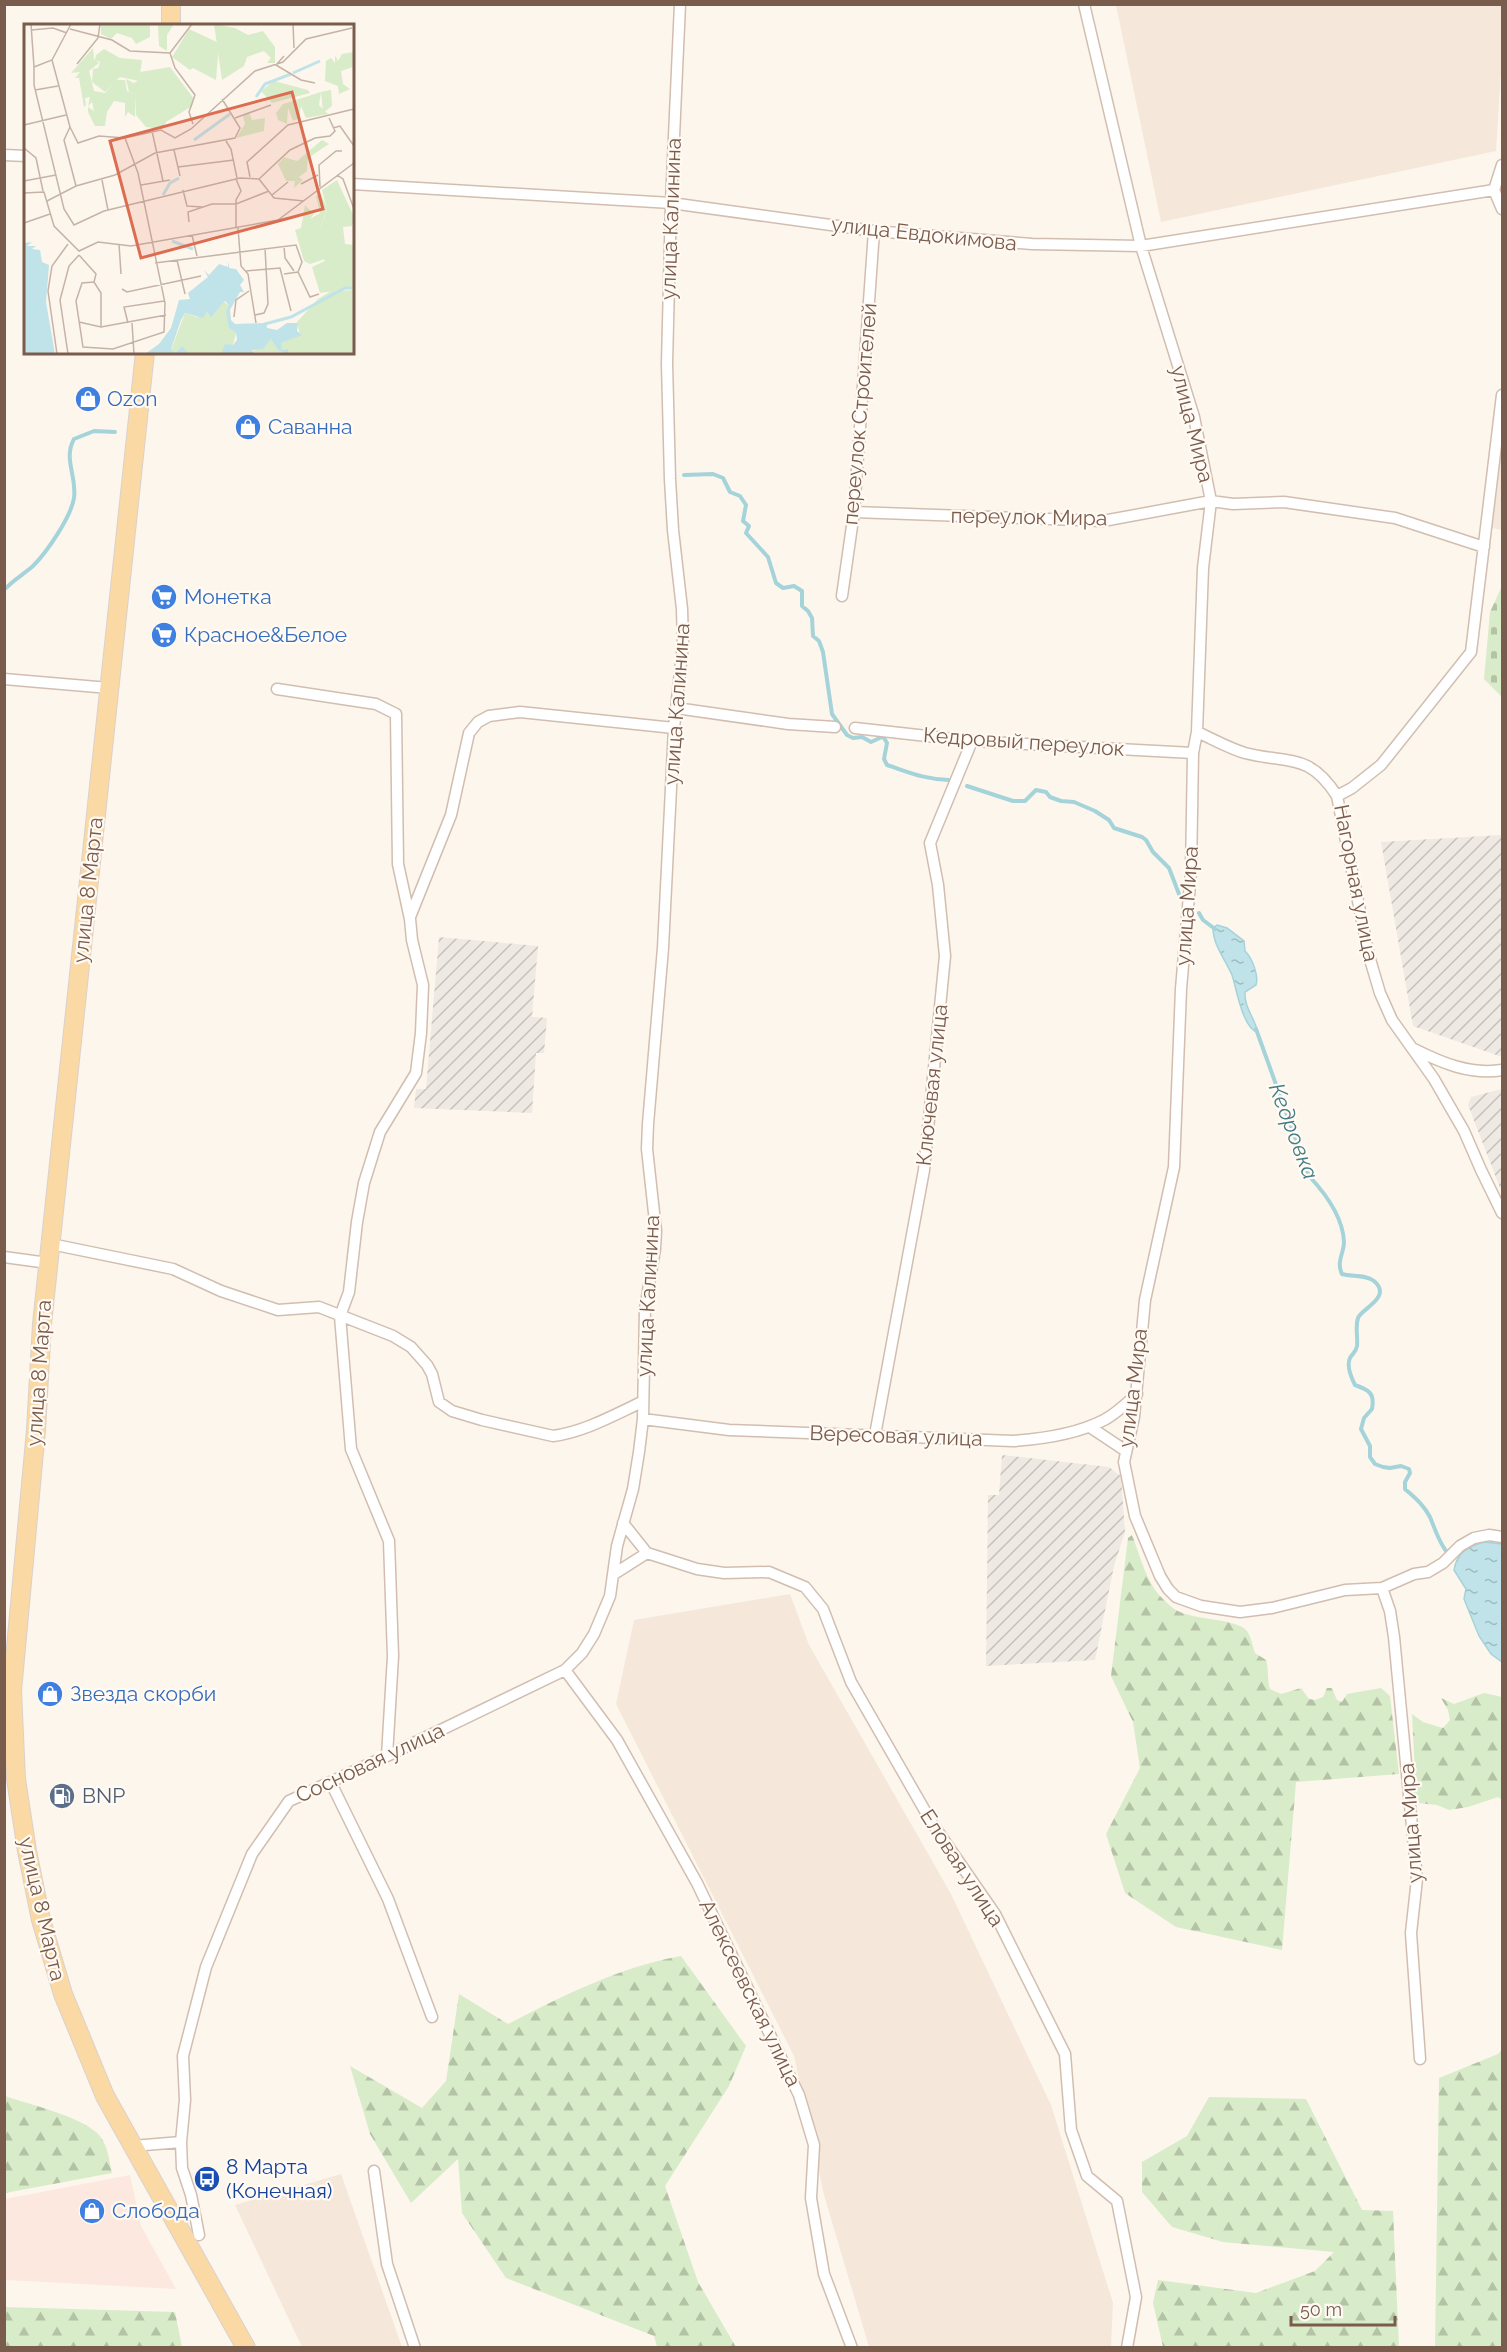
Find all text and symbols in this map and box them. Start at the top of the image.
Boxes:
inset map [24,24,354,354]
street label: улица Калинина [655,137,686,301]
street label: улица Евдокимова [830,211,1018,256]
street label: переулок Строителей [837,302,882,526]
street label: улица Мира [1166,363,1219,485]
shop icon: Ozon [73,384,103,414]
place label: Ozon [107,386,158,411]
shop icon: Саванна [233,412,263,442]
place label: Саванна [268,414,352,439]
street label: переулок Мира [950,503,1108,530]
supermarket icon: Монетка [149,582,179,612]
place label: Монетка [184,584,272,609]
supermarket icon: Красное&Белое [149,620,179,650]
place label: Красное&Белое [184,622,347,647]
street label: улица Калинина [658,622,695,786]
street label: Кедровый переулок [922,722,1126,761]
street label: Нагорная улица [1329,802,1384,964]
street label: улица 8 Марта [67,816,108,964]
street label: улица Мира [1170,845,1203,967]
street label: Ключевая улица [911,1003,952,1167]
water label: Кедровка [1264,1079,1324,1183]
street label: улица Калинина [631,1214,664,1378]
street label: улица 8 Марта [21,1299,56,1447]
street label: улица Мира [1113,1327,1152,1449]
street label: Вересовая улица [809,1420,983,1451]
shop icon: Звезда скорби [35,1679,65,1709]
place label: Звезда скорби [70,1681,216,1706]
street label: Сосновая улица [292,1717,448,1808]
street label: улица Мира [1394,1762,1427,1884]
fuel station icon: BNP [47,1781,77,1811]
place label: BNP [82,1783,125,1808]
street label: Еловая улица [915,1804,1010,1931]
street label: улица 8 Марта [14,1835,71,1983]
street label: Алексеевская улица [694,1895,807,2090]
place label: 8 Марта (Конечная) [226,2154,332,2203]
bus stop icon: 8 Марта (Конечная) [192,2164,222,2194]
shop icon: Слобода [77,2196,107,2226]
place label: Слобода [112,2198,200,2223]
scale bar [1291,2289,1394,2327]
text: 50 m [1300,2299,1342,2320]

